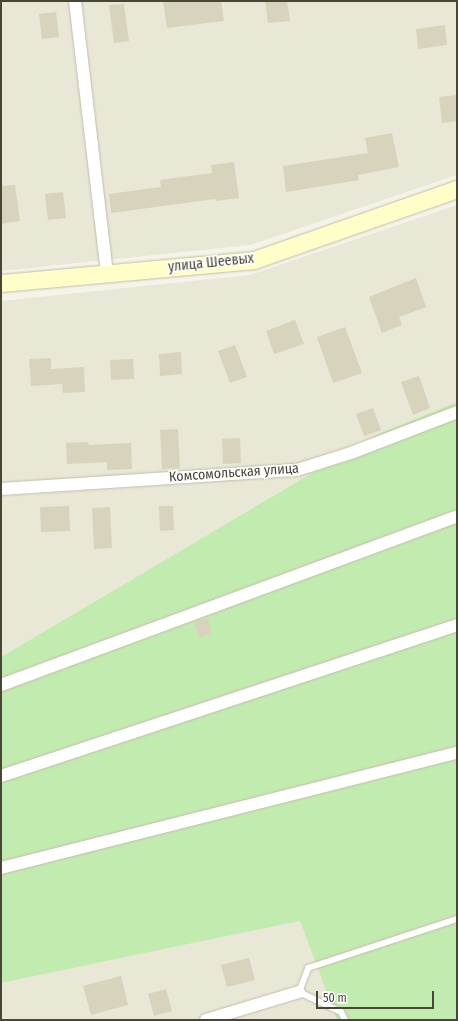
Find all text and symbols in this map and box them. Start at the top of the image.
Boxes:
street label: улица Шеевых [167,250,255,276]
street label: Комсомольская улица [168,460,300,486]
scale bar [318,983,436,1009]
text: 50 m [323,991,347,1005]

